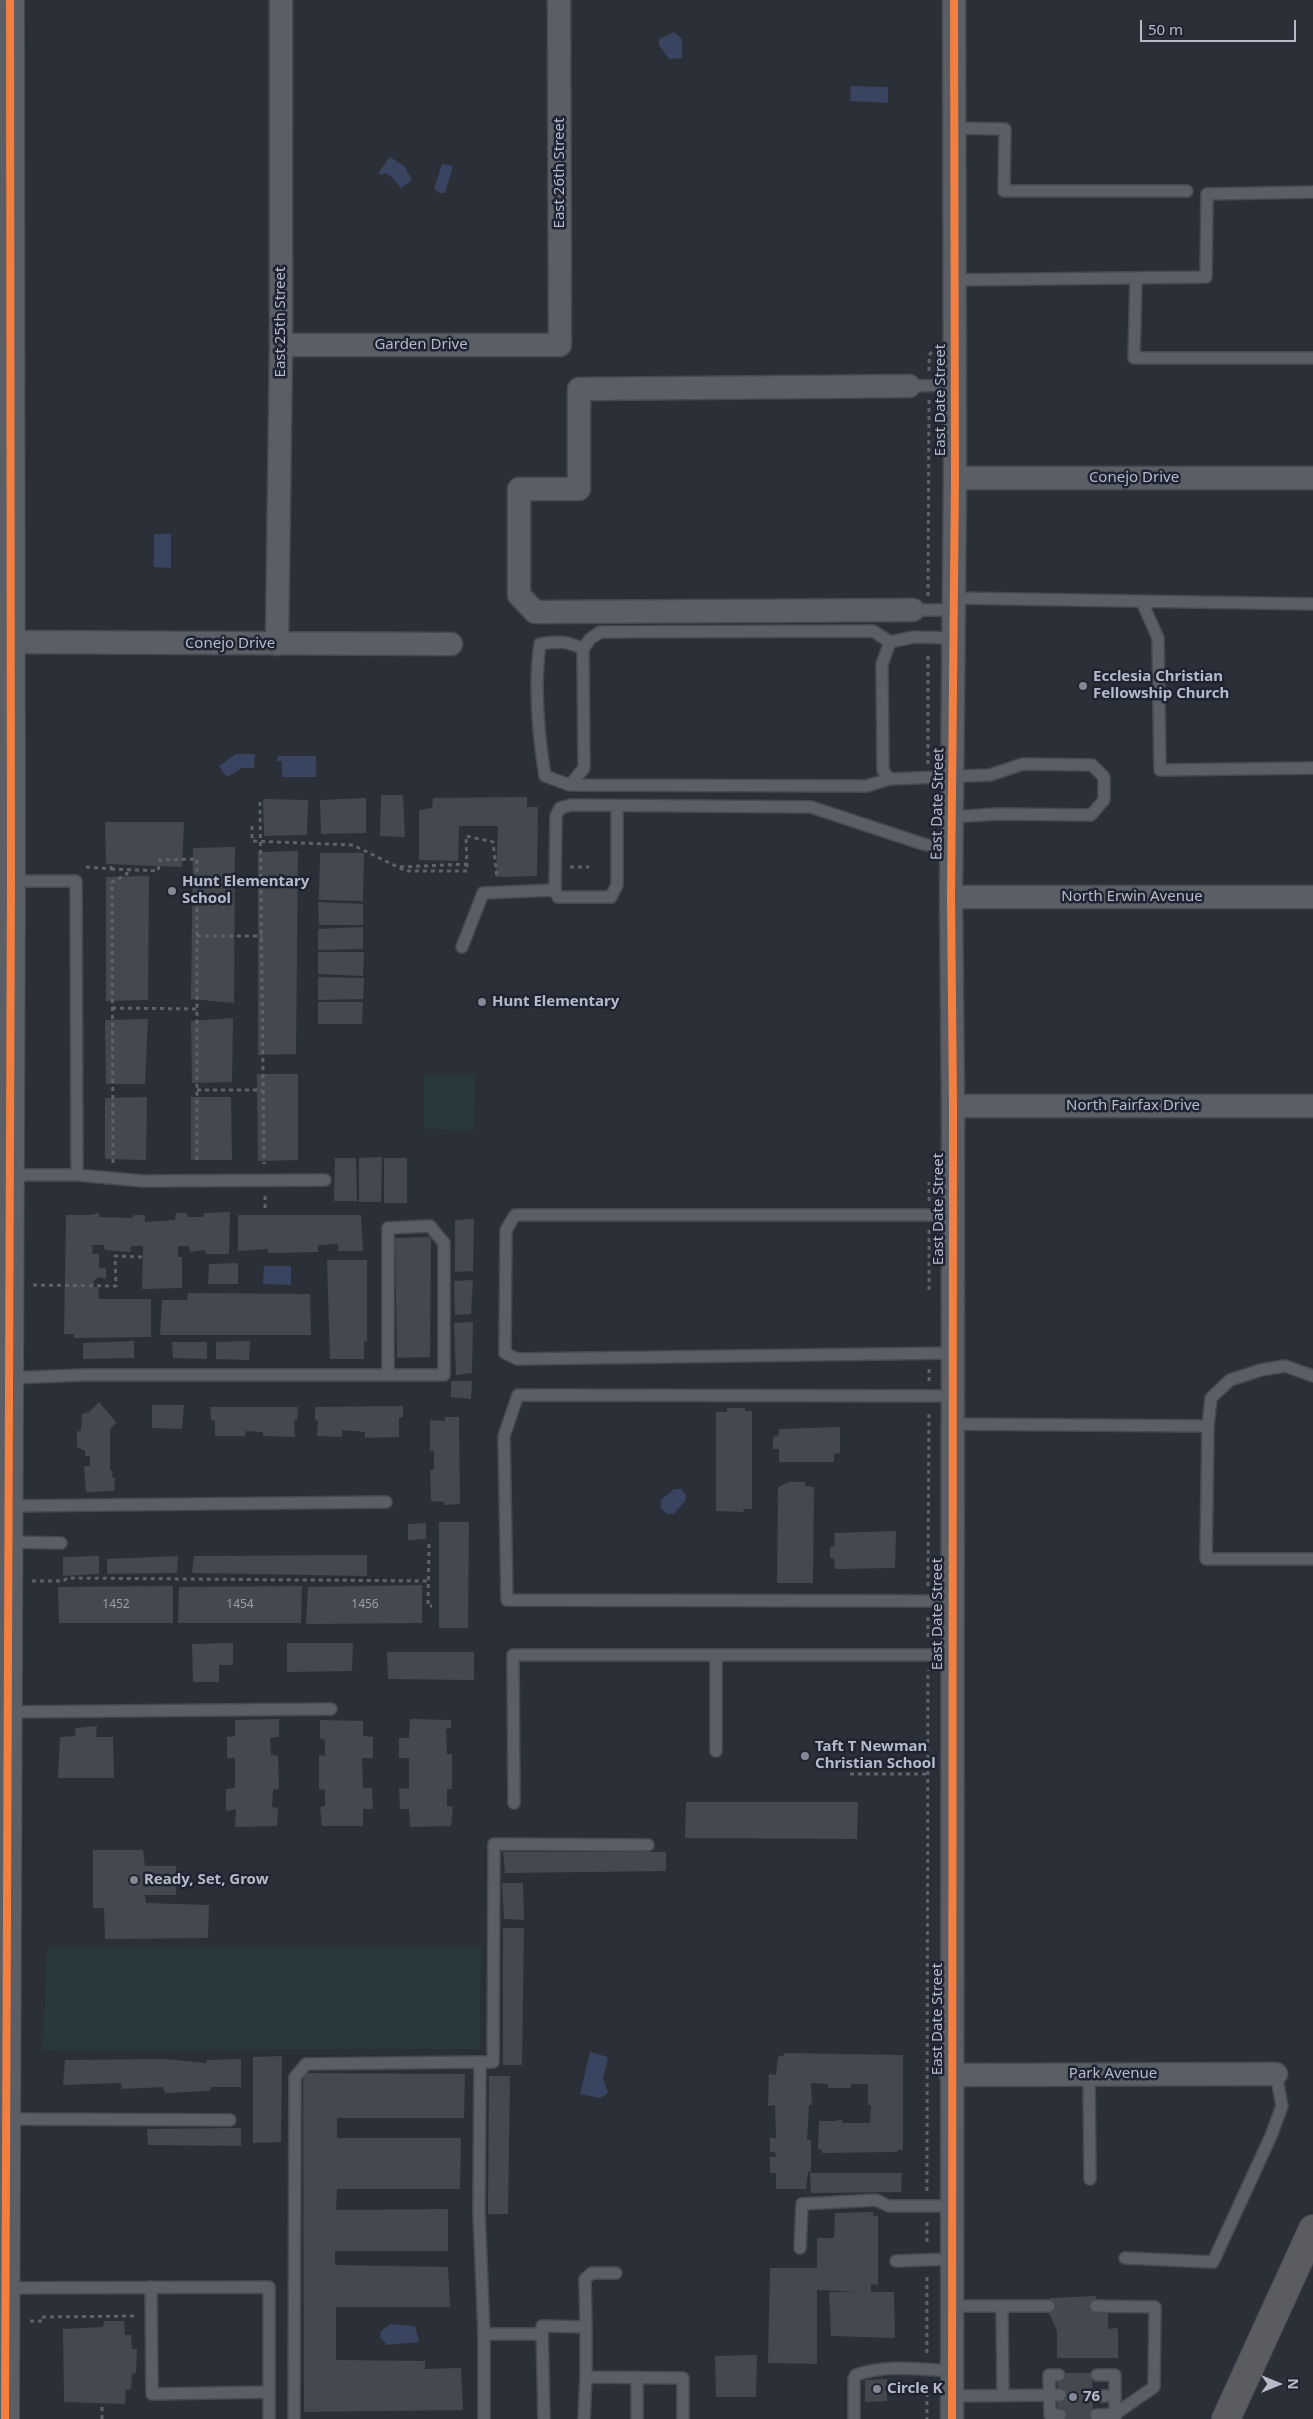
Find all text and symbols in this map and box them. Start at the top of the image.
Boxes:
scale bar [1143,10,1299,42]
text: 50 m [1148,19,1183,39]
street label: East 26th Street [551,118,569,228]
street label: East 25th Street [272,267,290,377]
street label: Garden Drive [374,336,468,354]
street label: East Date Street [932,344,950,456]
street label: Conejo Drive [1089,469,1179,487]
street label: Conejo Drive [185,635,275,653]
place label: Ecclesia Christian Fellowship Church [1093,668,1229,703]
marker: Ecclesia Christian Fellowship Church [1077,680,1089,692]
street label: East Date Street [928,748,948,860]
place label: Hunt Elementary School [182,873,309,908]
marker: Hunt Elementary School [166,885,178,897]
street label: North Erwin Avenue [1061,888,1203,906]
place label: Hunt Elementary [492,993,619,1011]
marker: Hunt Elementary [476,996,488,1008]
street label: North Fairfax Drive [1066,1097,1200,1115]
street label: East Date Street [930,1153,948,1265]
street label: East Date Street [929,1558,947,1670]
house number: 1452 [102,1598,130,1612]
house number: 1454 [226,1598,254,1612]
house number: 1456 [351,1598,379,1612]
place label: Taft T Newman Christian School [815,1738,936,1773]
marker: Taft T Newman Christian School [799,1750,811,1762]
place label: Ready, Set, Grow [144,1871,268,1889]
marker: Ready, Set, Grow [128,1874,140,1886]
street label: East Date Street [929,1963,947,2075]
street label: Park Avenue [1069,2065,1157,2083]
north arrow [1253,2359,1303,2409]
text: N [1284,2378,1303,2390]
place label: Circle K [887,2380,943,2398]
marker: Circle K [871,2383,883,2395]
place label: 76 [1083,2388,1100,2406]
marker: 76 [1067,2391,1079,2403]

